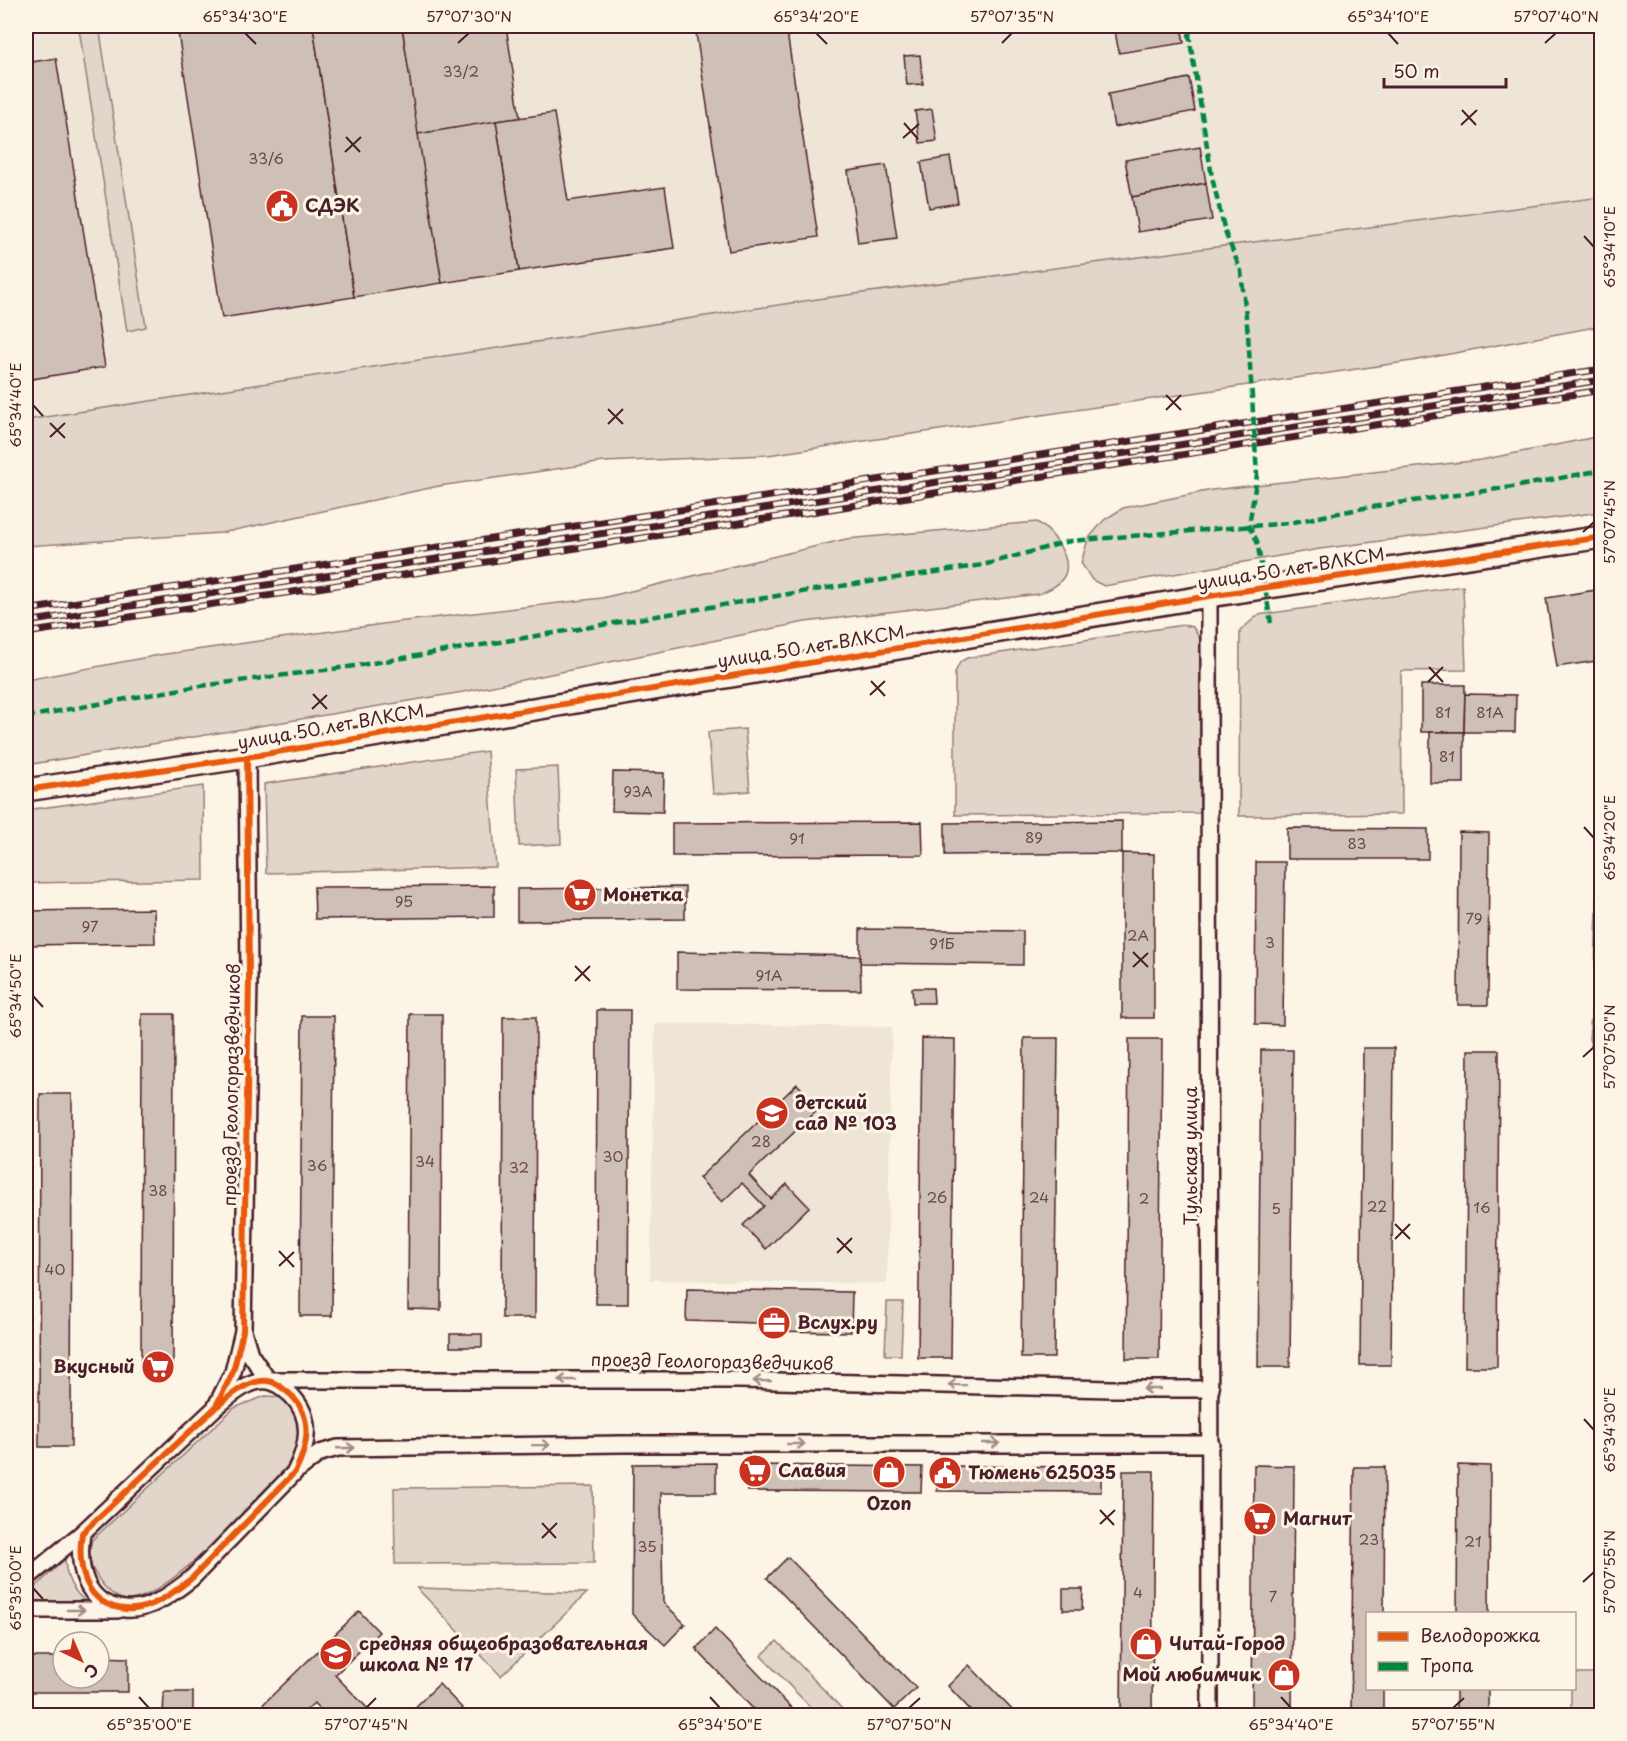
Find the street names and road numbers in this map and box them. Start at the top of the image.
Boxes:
street label: улица 50 лет ВЛКСМ [1195,539,1386,596]
street label: улица 50 лет ВЛКСМ [715,617,906,674]
street label: улица 50 лет ВЛКСМ [235,696,426,755]
street label: проезд Геологоразведчиков [215,963,246,1207]
street label: Тульская улица [1176,1086,1203,1225]
street label: проезд Геологоразведчиков [590,1345,834,1376]

